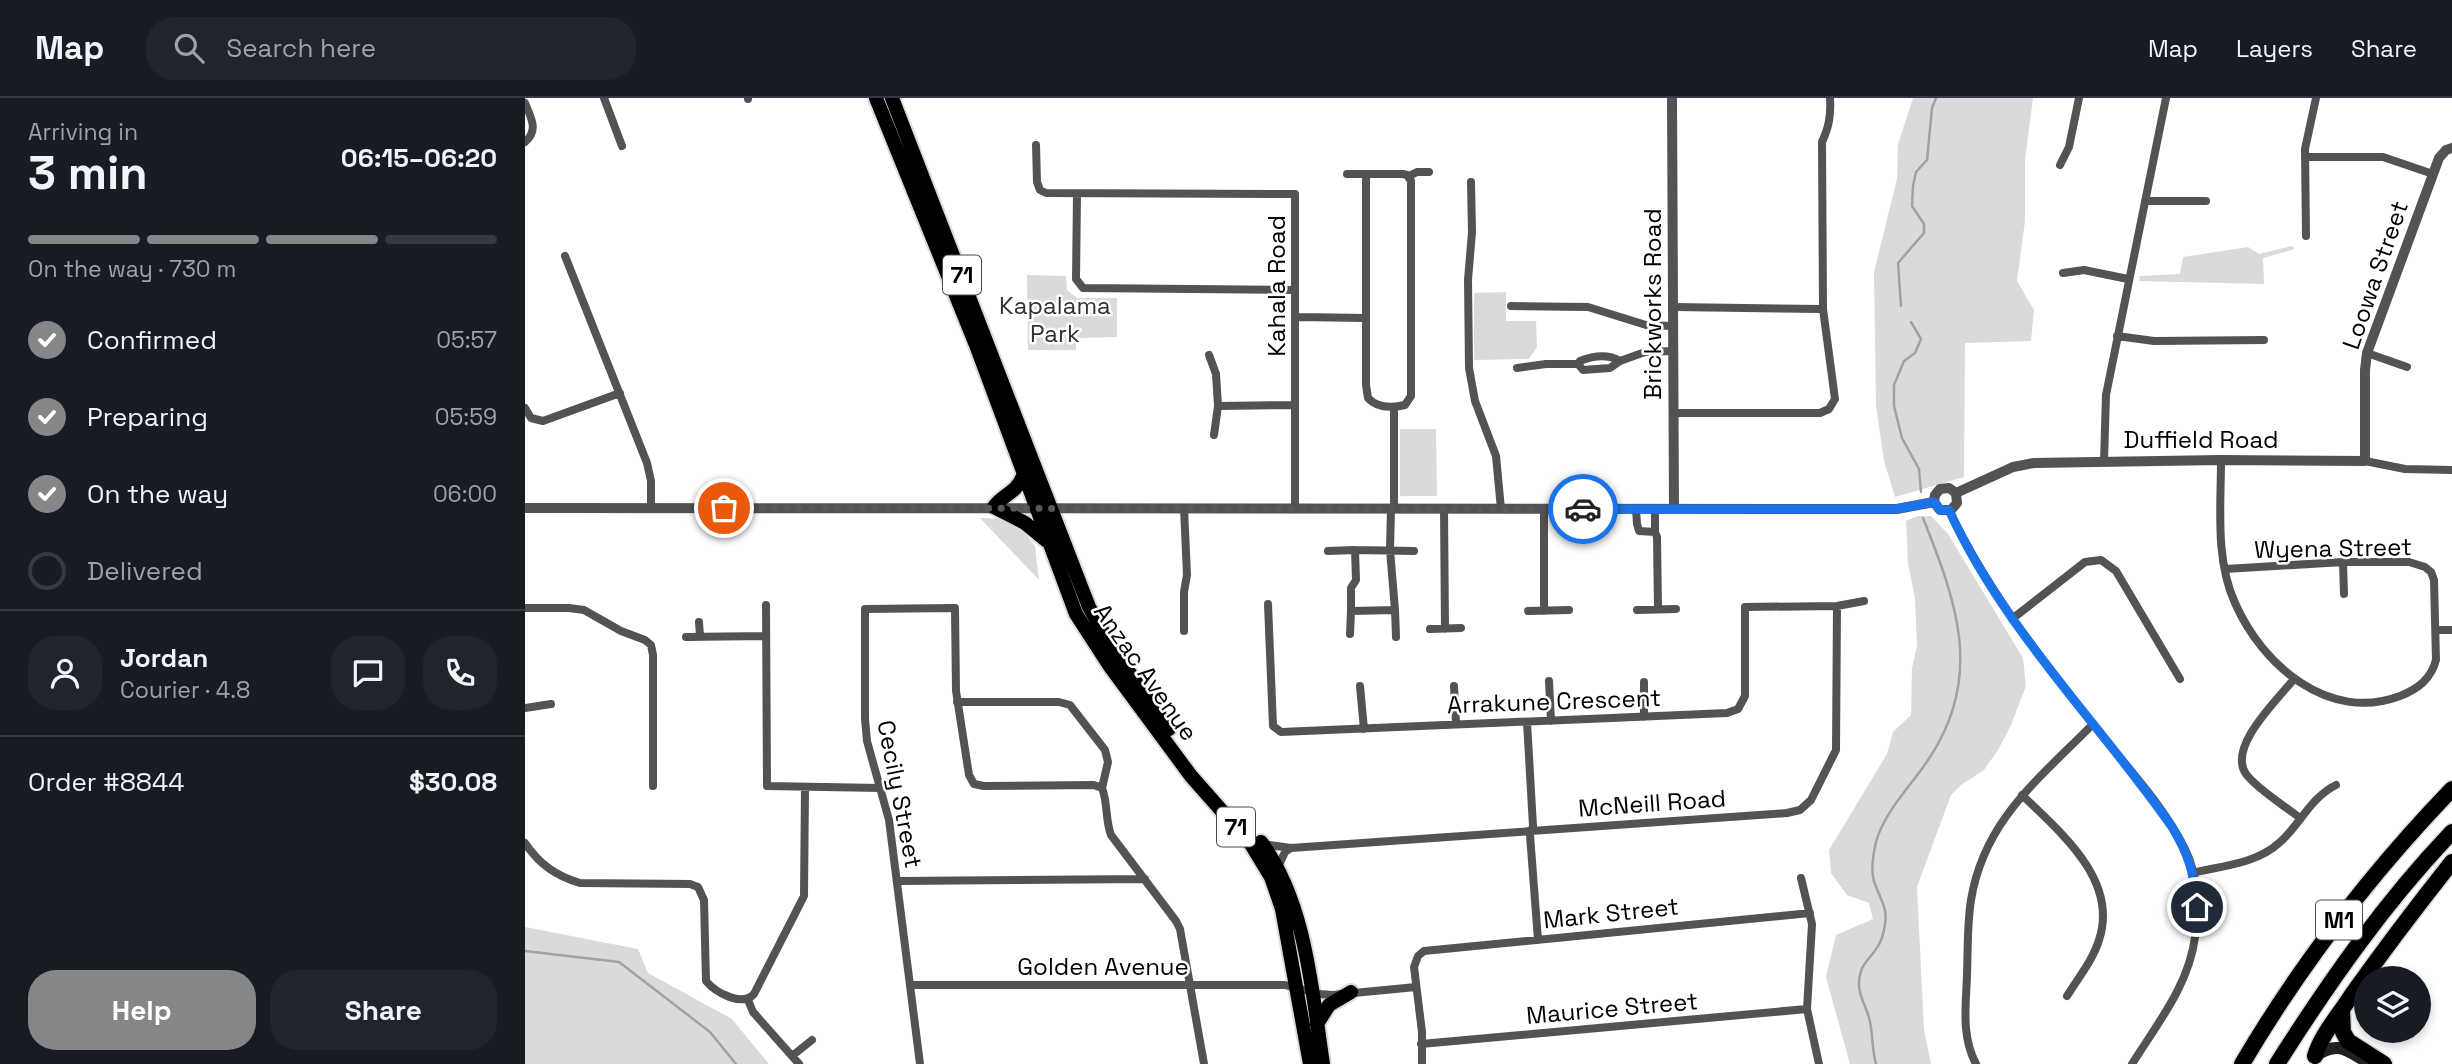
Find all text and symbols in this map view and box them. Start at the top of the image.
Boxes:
search box [146,17,636,80]
text: Map [35,27,104,69]
icon: search [170,29,208,67]
text: Search here [226,31,376,65]
text: Map [2148,33,2198,64]
text: Layers [2236,33,2313,64]
text: Share [2351,33,2417,64]
text: Arriving in [28,117,138,147]
text: 06:15–06:20 [341,141,497,175]
text: 3 min [28,144,148,202]
street label: Loowa Street [2335,197,2415,353]
street label: Brickworks Road [1637,208,1668,400]
street label: Kahala Road [1261,215,1292,357]
text: On the way · 730 m [28,254,236,284]
road number: 71 [943,256,981,294]
park label: Kapalama Park [999,290,1111,349]
icon: check [28,321,66,359]
text: Confirmed [87,323,217,357]
text: 05:57 [436,325,497,355]
icon: check [28,398,66,436]
text: Preparing [87,400,208,434]
text: 05:59 [435,402,497,432]
street label: Duffield Road [2124,424,2278,455]
courier [1548,474,1618,544]
icon: check [28,475,66,513]
text: On the way [87,477,228,511]
pin [694,478,754,538]
text: 06:00 [433,479,497,509]
icon: bag [705,489,743,527]
icon: car [1564,490,1602,528]
street label: Wyena Street [2254,531,2412,565]
text: Delivered [87,554,203,588]
street label: Anzac Avenue [1087,597,1205,747]
button: person [28,636,102,710]
button: chat [331,636,405,710]
button: phone [423,636,497,710]
text: Jordan [120,641,208,675]
text: Courier · 4.8 [120,675,250,705]
street label: Arrakune Crescent [1446,682,1662,720]
street label: Cecily Street [870,717,930,871]
text: Order #8844 [28,765,185,799]
text: $30.08 [409,765,497,799]
street label: McNeill Road [1577,782,1727,824]
road number: 71 [1217,807,1255,846]
pin [2167,877,2227,937]
icon: home [2178,888,2216,926]
street label: Mark Street [1542,890,1680,936]
road number: M1 [2316,900,2362,940]
street label: Golden Avenue [1017,951,1189,982]
map controls [2354,966,2431,1043]
button: layers [2354,966,2431,1043]
button: Help [28,970,256,1050]
button: Share [270,970,497,1050]
street label: Maurice Street [1525,985,1699,1031]

